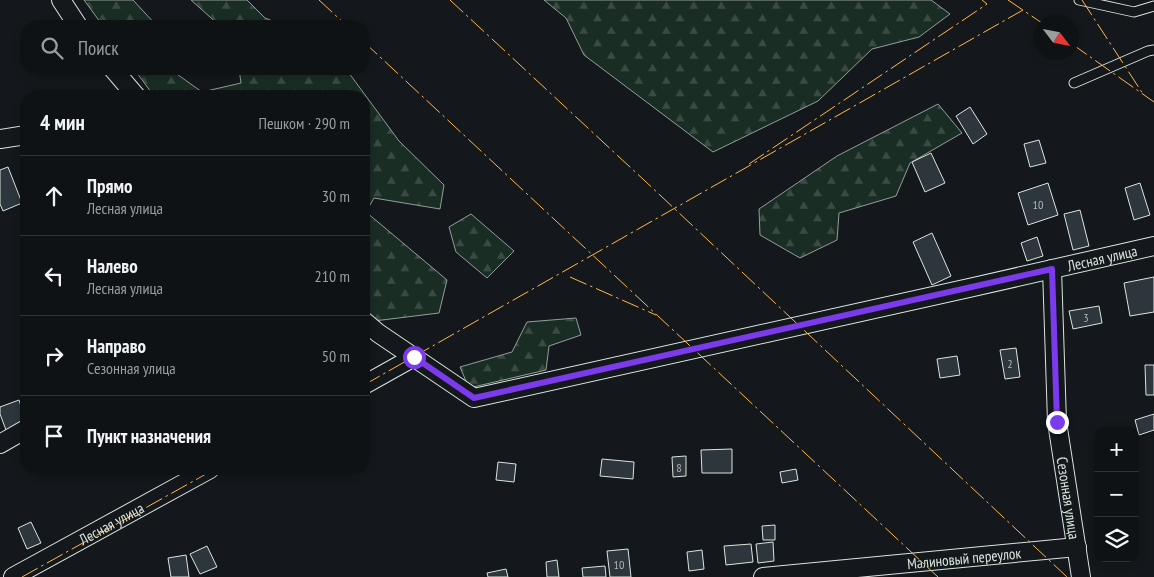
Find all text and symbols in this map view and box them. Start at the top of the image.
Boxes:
north arrow [1034,15,1079,60]
search box [20,20,370,75]
icon: search [38,34,66,62]
text: Поиск [78,36,119,60]
text: 4 мин [40,109,85,136]
text: Пешком · 290 m [259,113,350,133]
text: Прямо [87,174,132,198]
icon: ahead [40,182,68,210]
text: 30 m [322,186,350,206]
house number: 10 [1033,197,1043,212]
text: Лесная улица [87,198,163,218]
street label: Лесная улица [1064,241,1139,275]
text: Налево [87,254,138,278]
icon: left [40,262,68,290]
text: 210 m [315,266,350,286]
text: Лесная улица [87,278,163,298]
house number: 3 [1083,310,1089,325]
text: Направо [87,334,146,358]
icon: right [40,342,68,370]
text: 50 m [322,346,350,366]
route start [403,346,426,369]
house number: 2 [1007,356,1013,371]
text: Сезонная улица [87,358,176,378]
route end [1046,411,1069,434]
icon: arrive [40,422,68,450]
text: Пункт назначения [87,424,211,448]
map controls [1094,427,1139,562]
button: + [1094,427,1139,472]
street label: Сезонная улица [1053,455,1085,541]
house number: 8 [676,460,682,475]
button: − [1094,472,1139,517]
street label: Лесная улица [75,498,147,549]
button: layers [1094,517,1139,562]
street label: Малиновый переулок [906,543,1022,573]
house number: 10 [614,557,624,572]

